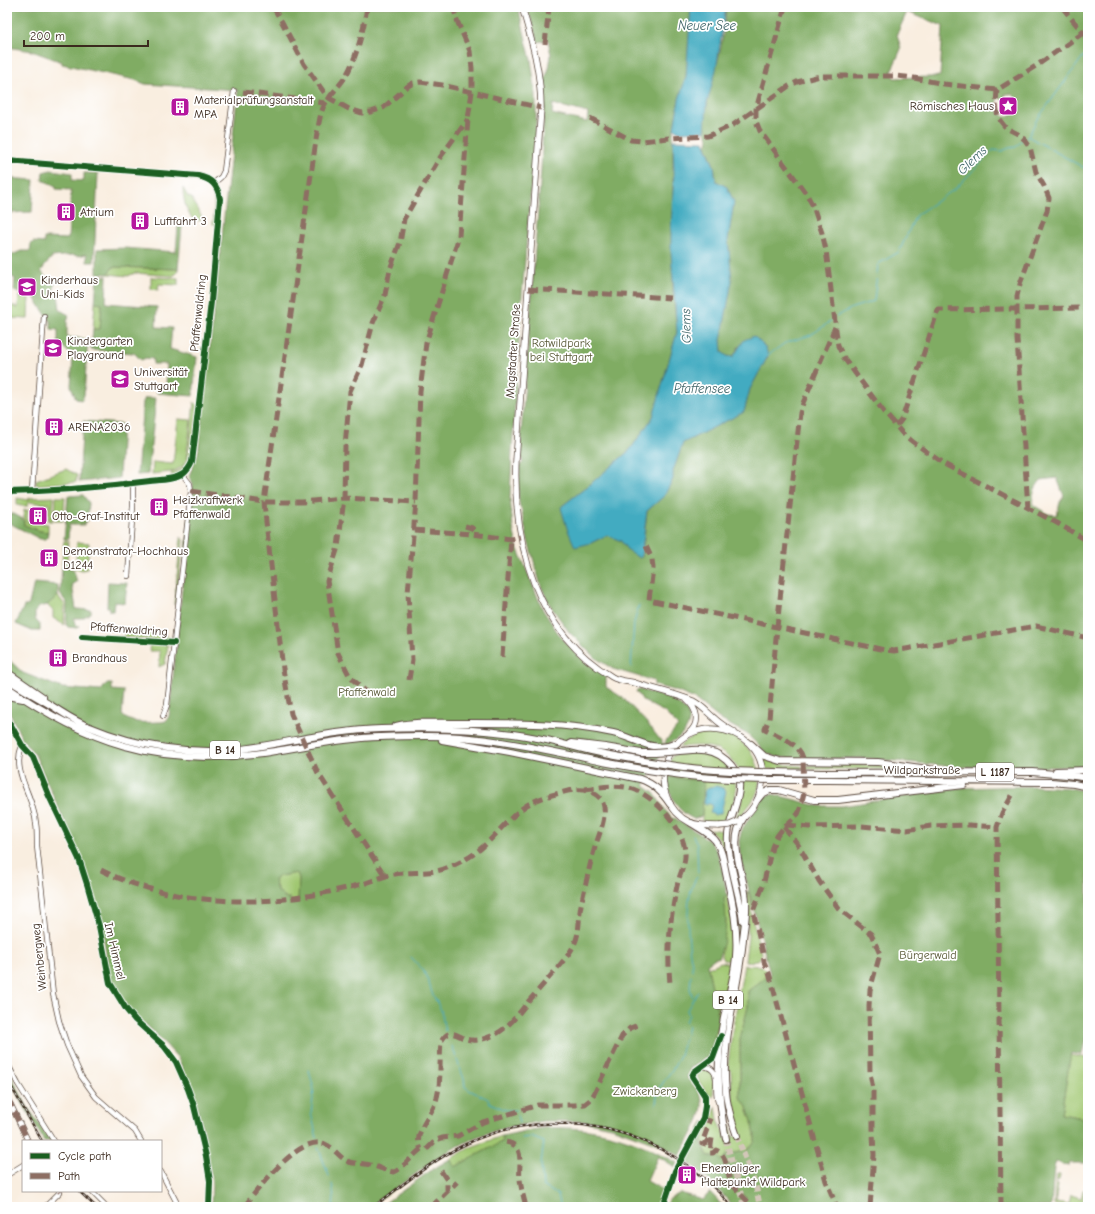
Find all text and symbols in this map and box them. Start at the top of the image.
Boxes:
water label: Neuer See [678,18,737,33]
scale bar [24,22,148,48]
text: 200 m [30,29,65,43]
place label: Materialprüfungsanstalt MPA [194,93,314,121]
place icon: Römisches Haus [997,95,1019,117]
building icon: Materialprüfungsanstalt MPA [169,96,191,118]
place label: Römisches Haus [910,99,994,113]
water label: Glems [954,142,990,178]
building icon: Atrium [55,201,77,223]
place label: Atrium [80,205,114,219]
building icon: Luftfahrt 3 [129,210,151,232]
place label: Luftfahrt 3 [154,214,207,228]
place label: Kinderhaus Uni-Kids [41,273,98,301]
street label: Pfaffenwaldring [187,274,209,352]
school or university icon: Kinderhaus Uni-Kids [16,276,38,298]
street label: Magstadter Straße [503,304,523,398]
water label: Glems [678,308,694,344]
place label: Kindergarten Playground [67,334,133,362]
park label: Rotwildpark bei Stuttgart [530,336,593,364]
school or university icon: Kindergarten Playground [42,337,64,359]
place label: Universität Stuttgart [134,365,188,393]
school or university icon: Universität Stuttgart [109,368,131,390]
water label: Pfaffensee [674,381,731,396]
building icon: ARENA2036 [43,416,65,438]
place label: ARENA2036 [68,420,130,434]
place label: Heizkraftwerk Pfaffenwald [173,493,243,521]
building icon: Heizkraftwerk Pfaffenwald [148,496,170,518]
building icon: Otto-Graf-Institut [27,505,49,527]
place label: Otto-Graf-Institut [52,509,140,523]
place label: Demonstrator-Hochhaus D1244 [63,544,188,572]
building icon: Demonstrator-Hochhaus D1244 [38,547,60,569]
street label: Pfaffenwaldring [90,619,168,639]
building icon: Brandhaus [47,647,69,669]
place label: Brandhaus [72,651,127,665]
park label: Pfaffenwald [338,685,396,699]
road number: B 14 [210,741,240,759]
street label: Wildparkstraße [884,763,960,777]
road number: L 1187 [976,763,1014,781]
street label: Im Himmel [102,921,128,981]
street label: Weinbergweg [29,923,49,991]
park label: Bürgerwald [899,948,957,962]
road number: B 14 [713,991,743,1009]
park label: Zwickenberg [613,1084,677,1098]
legend [22,1140,162,1192]
text: Cycle path [58,1149,111,1163]
place label: Ehemaliger Haltepunkt Wildpark [701,1161,805,1189]
building icon: Ehemaliger Haltepunkt Wildpark [676,1164,698,1186]
text: Path [58,1169,80,1183]

